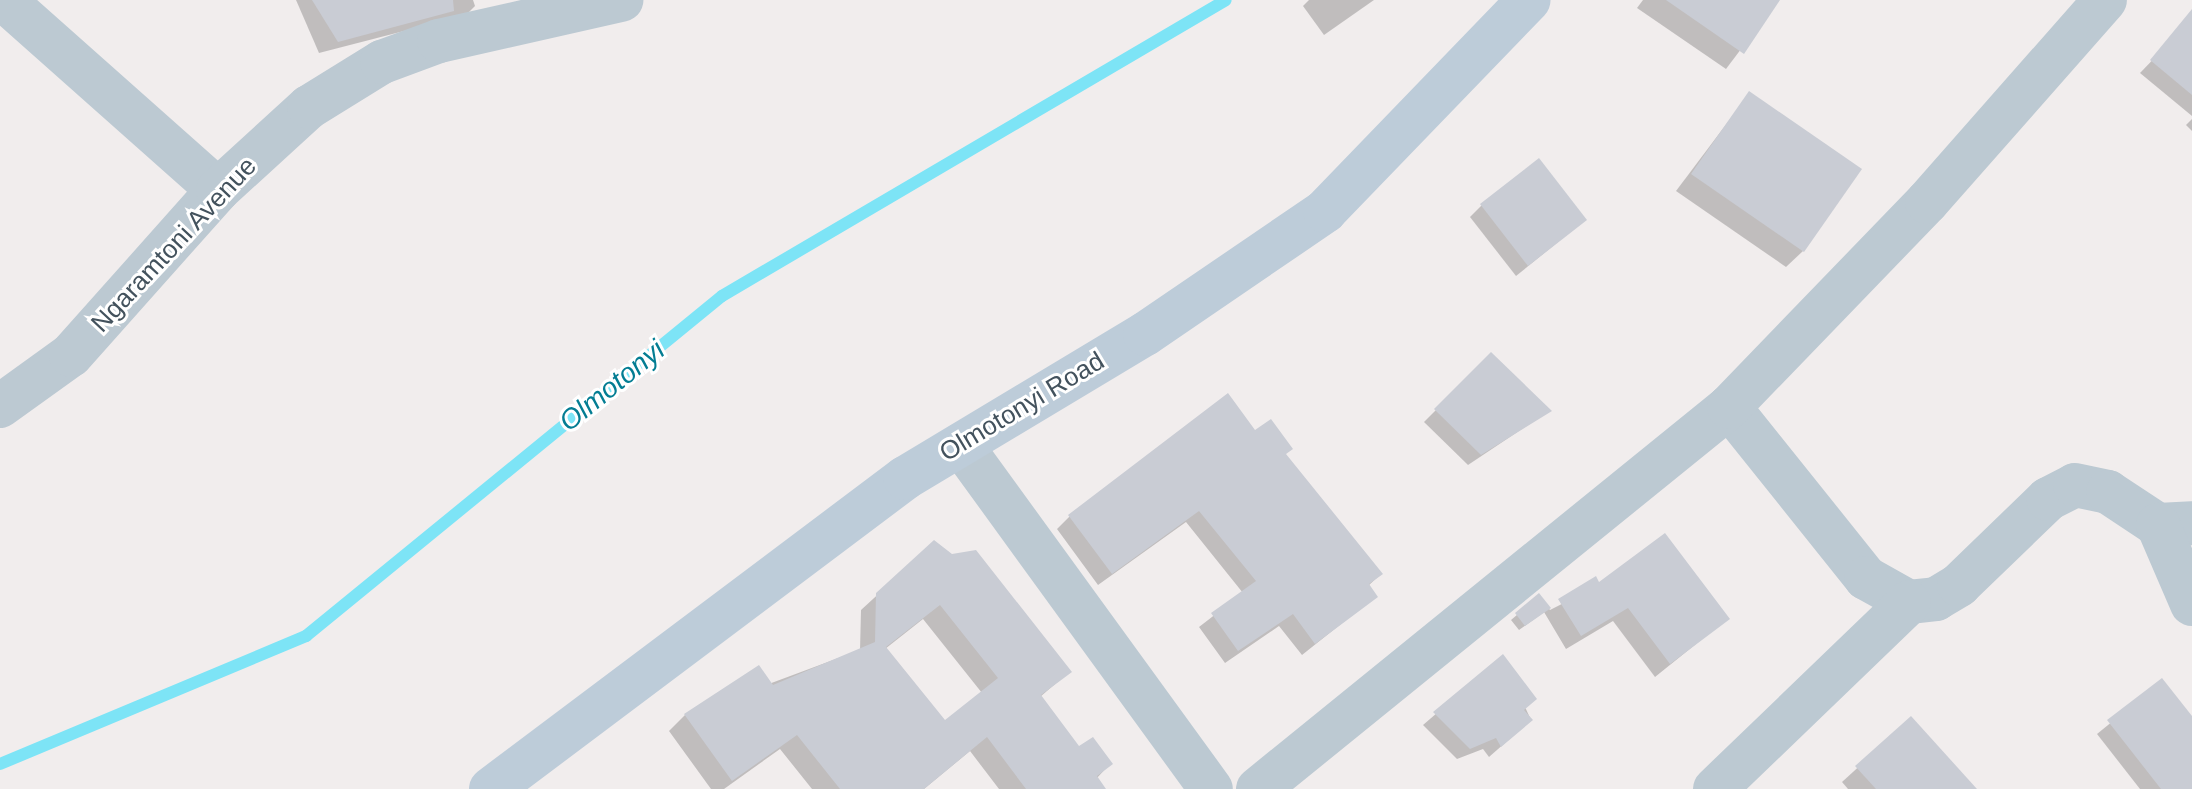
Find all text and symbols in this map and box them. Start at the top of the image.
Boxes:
street label: Ngaramtoni Avenue [84,151,264,339]
water label: Olmotonyi [552,333,672,439]
street label: Olmotonyi Road [934,346,1110,468]

